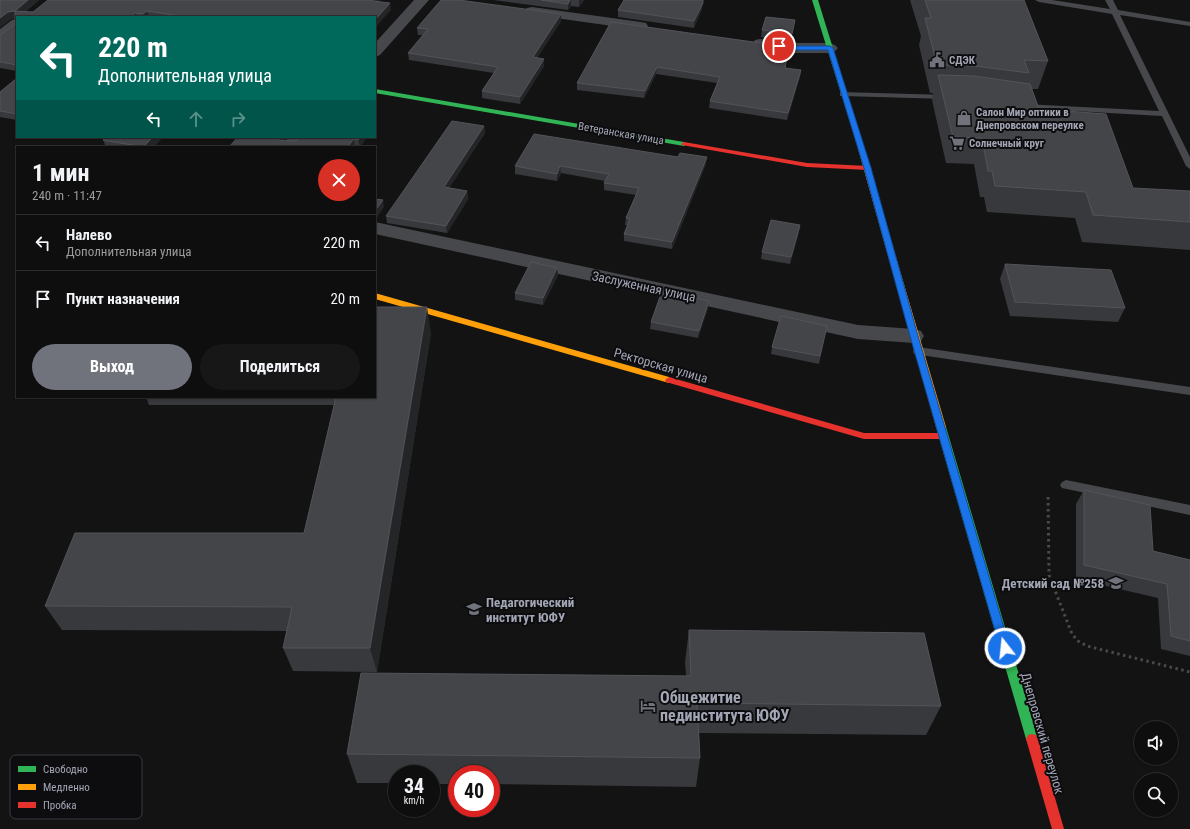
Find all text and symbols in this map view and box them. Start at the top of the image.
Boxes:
pin [762,29,796,63]
text: 220 m [98,31,168,64]
icon: left [32,32,84,84]
icon: arrive [768,35,790,57]
public building icon: СДЭК [928,51,946,69]
place label: СДЭК [949,54,976,67]
text: Дополнительная улица [98,65,272,86]
place label: Салон Мир оптики в Днепровском переулке [976,106,1084,132]
icon: left [143,108,165,130]
icon: ahead [185,108,207,130]
icon: right [227,108,249,130]
shop icon: Салон Мир оптики в Днепровском переулке [955,109,973,127]
street label: Ветеранская улица [577,120,665,147]
supermarket icon: Солнечный круг [948,134,966,152]
place label: Солнечный круг [969,137,1044,150]
text: 1 мин [32,159,90,187]
button: close [318,159,360,201]
text: 240 m · 11:47 [32,188,102,203]
text: Налево [66,226,112,244]
icon: left [32,232,54,254]
text: 220 m [323,234,360,252]
text: Дополнительная улица [66,244,192,259]
street label: Заслуженная улица [591,268,697,305]
icon: arrive [32,288,54,310]
text: Пункт назначения [66,290,180,308]
text: 20 m [330,290,360,308]
button: Выход [32,344,192,390]
button: Поделиться [200,344,360,390]
street label: Ректорская улица [612,345,709,386]
school or university icon: Детский сад №258 [1107,574,1125,592]
place label: Детский сад №258 [1002,576,1104,591]
place label: Педагогический институт ЮФУ [486,595,574,625]
school or university icon: Педагогический институт ЮФУ [465,600,483,618]
position arrow [984,627,1026,669]
street label: Днепровский переулок [1018,671,1067,796]
place label: Общежитие пединститута ЮФУ [660,688,790,725]
hotel icon: Общежитие пединститута ЮФУ [639,697,657,715]
map controls [1134,721,1178,817]
button: sound [1134,721,1178,765]
legend [10,755,142,819]
text: Свободно [43,763,88,776]
speed limit sign: 40 [448,765,500,817]
button: search [1134,773,1178,817]
text: 34 [404,774,424,798]
text: Медленно [43,781,90,794]
text: km/h [404,795,424,806]
text: Пробка [43,799,77,812]

